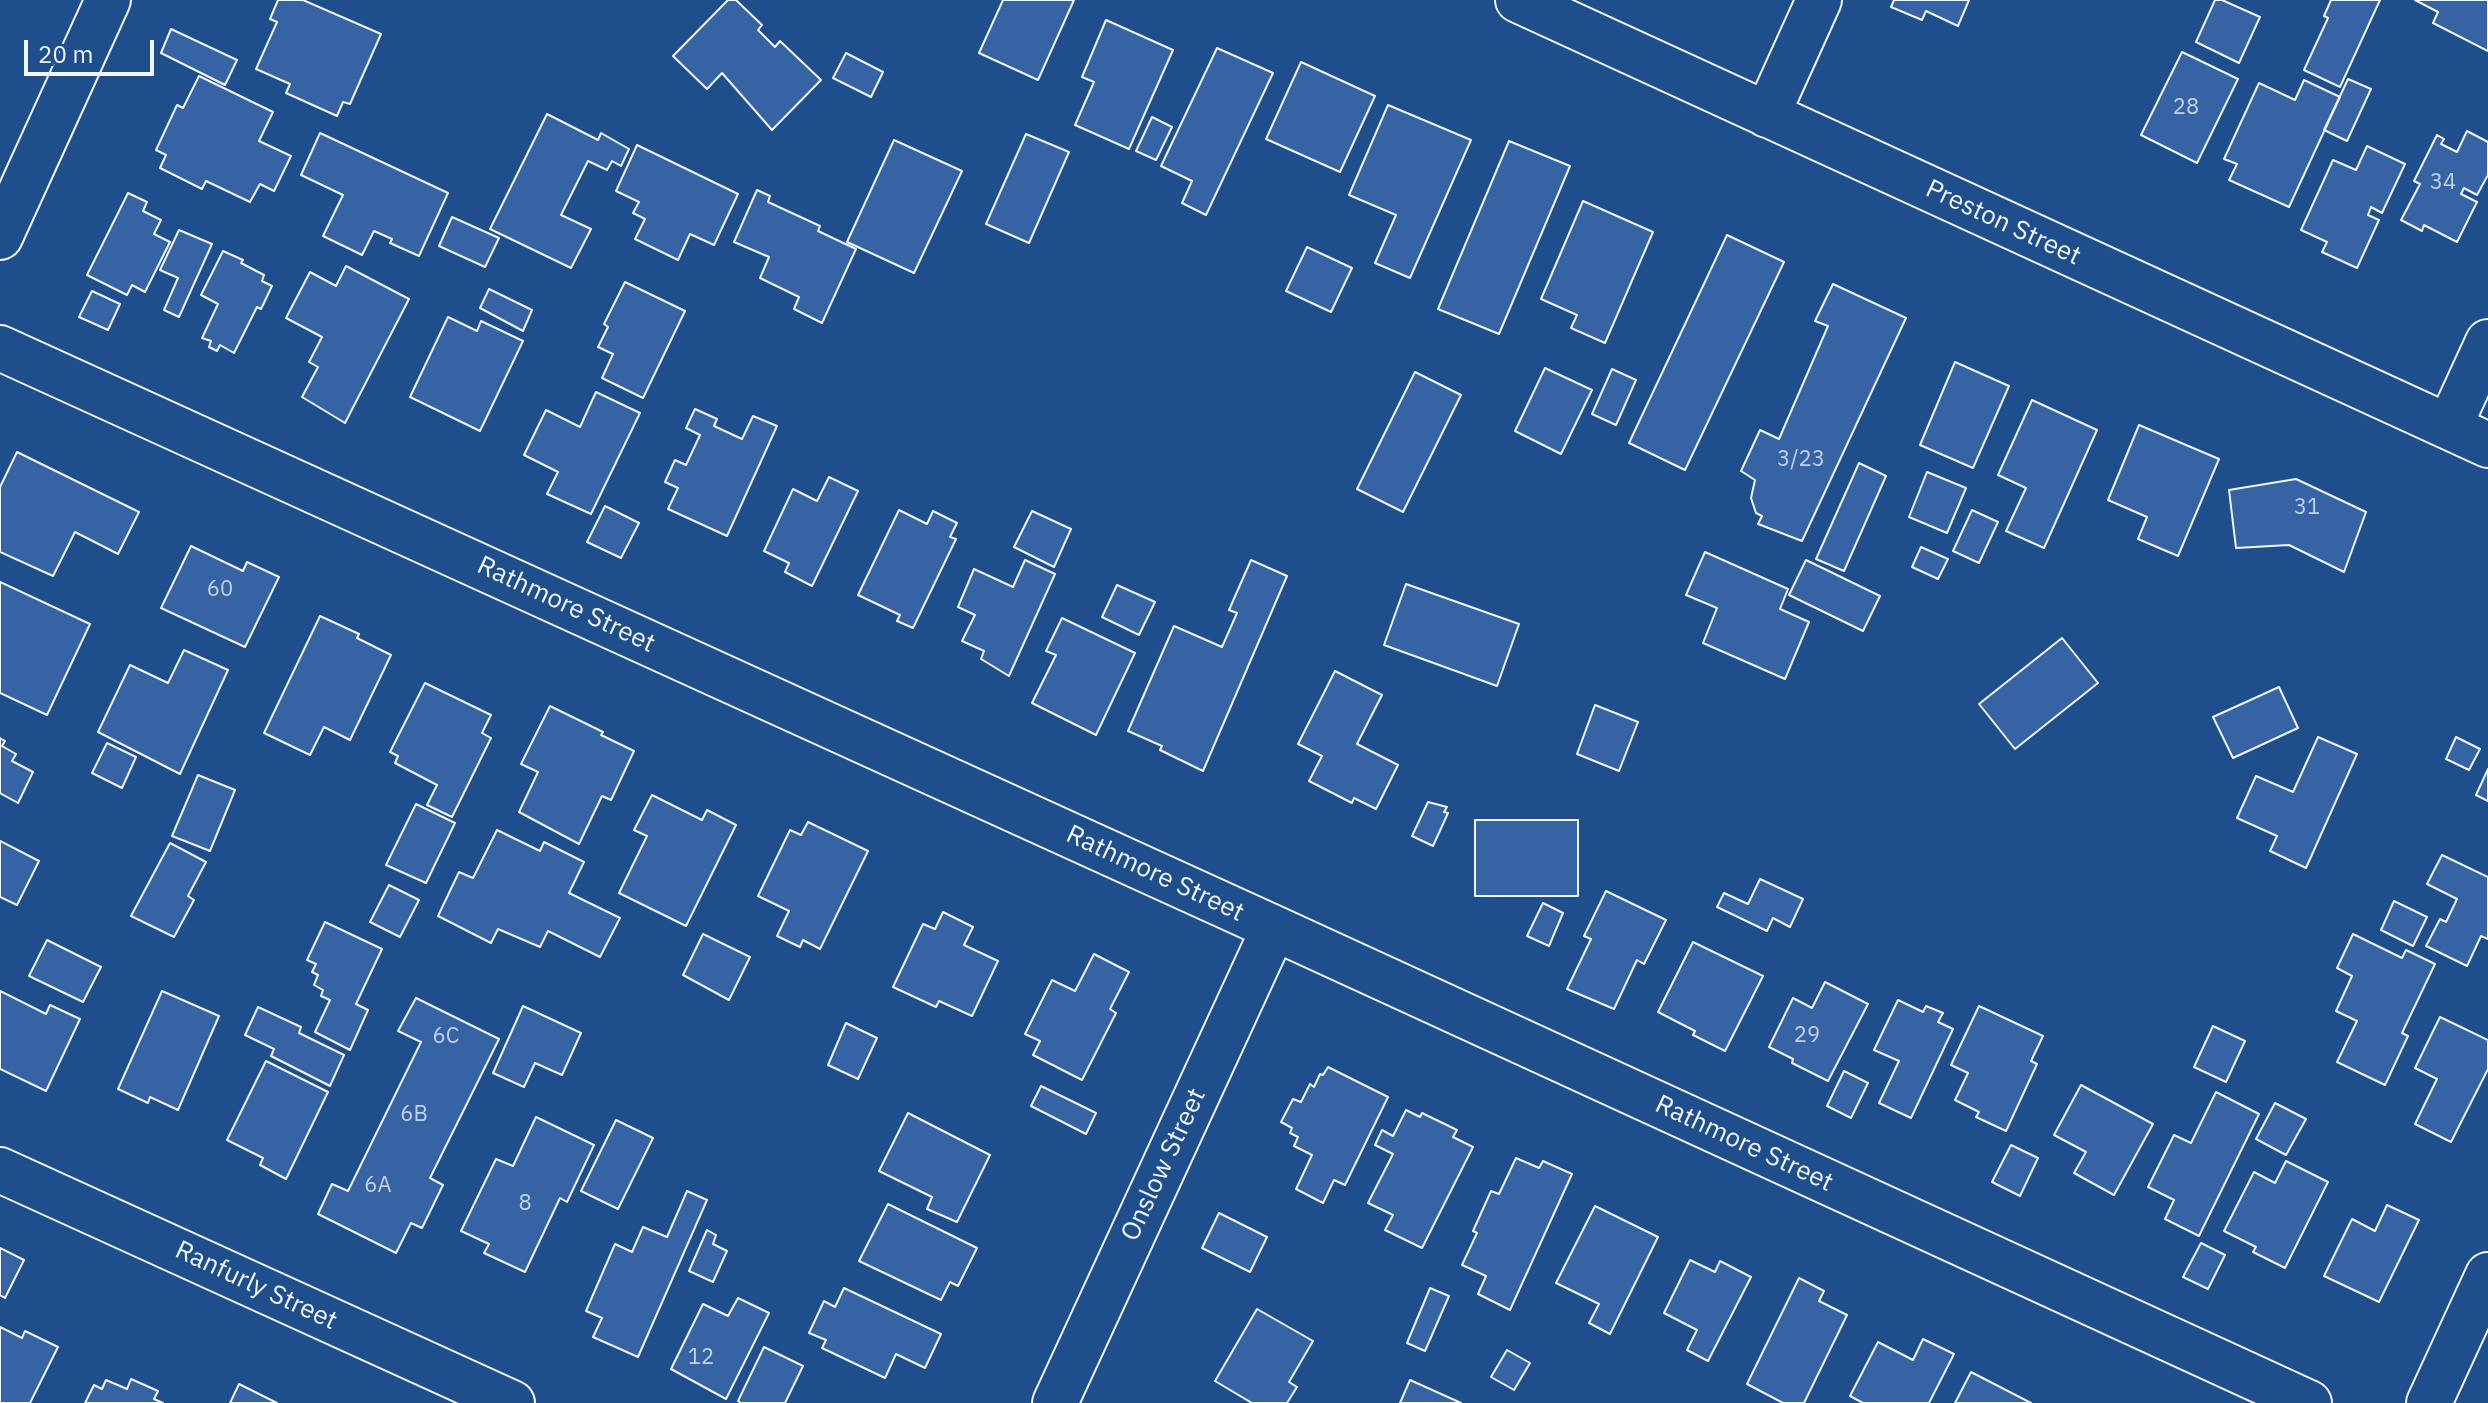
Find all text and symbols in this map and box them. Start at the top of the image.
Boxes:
scale bar [28,24,158,74]
text: 20 m [38,38,93,70]
house number: 28 [2173,95,2199,121]
house number: 34 [2430,170,2456,196]
street label: Preston Street [1921,173,2085,273]
house number: 3/23 [1777,447,1825,473]
house number: 31 [2294,495,2320,521]
street label: Rathmore Street [472,550,660,660]
house number: 60 [207,577,233,603]
street label: Rathmore Street [1061,819,1249,929]
house number: 29 [1794,1023,1820,1049]
house number: 6C [433,1024,459,1050]
street label: Onslow Street [1115,1084,1213,1246]
street label: Rathmore Street [1650,1089,1838,1199]
house number: 6B [400,1102,428,1128]
house number: 6A [364,1173,392,1199]
house number: 8 [518,1191,532,1217]
street label: Ranfurly Street [170,1235,342,1337]
house number: 12 [688,1345,714,1371]

